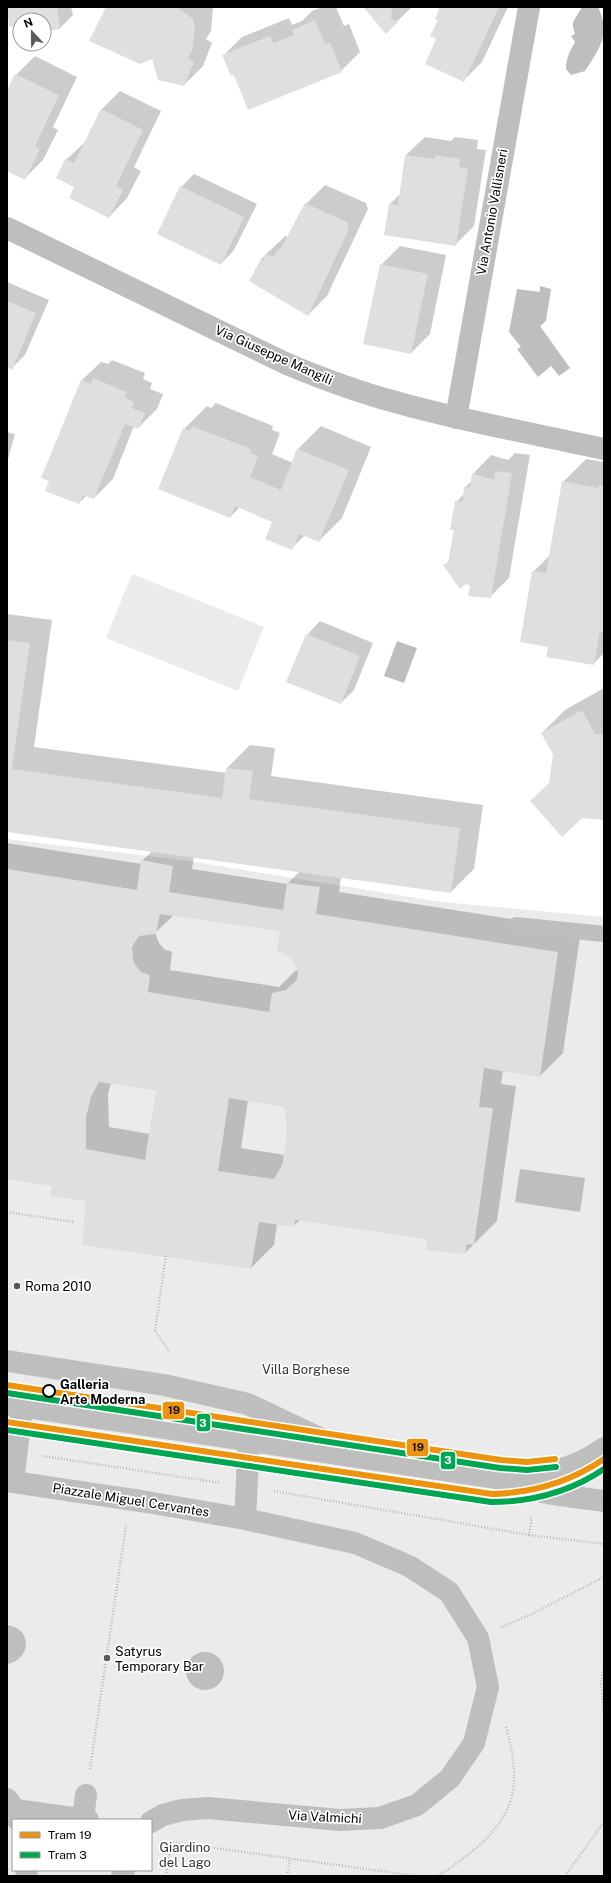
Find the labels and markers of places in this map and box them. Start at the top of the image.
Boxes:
place label: Roma 2010 [25,1279,91,1294]
marker: Roma 2010 [12,1281,22,1291]
place label: Galleria Arte Moderna [60,1377,145,1407]
marker: Galleria Arte Moderna [42,1384,56,1398]
place label: Satyrus Temporary Bar [115,1644,204,1674]
marker: Satyrus Temporary Bar [102,1653,112,1663]

